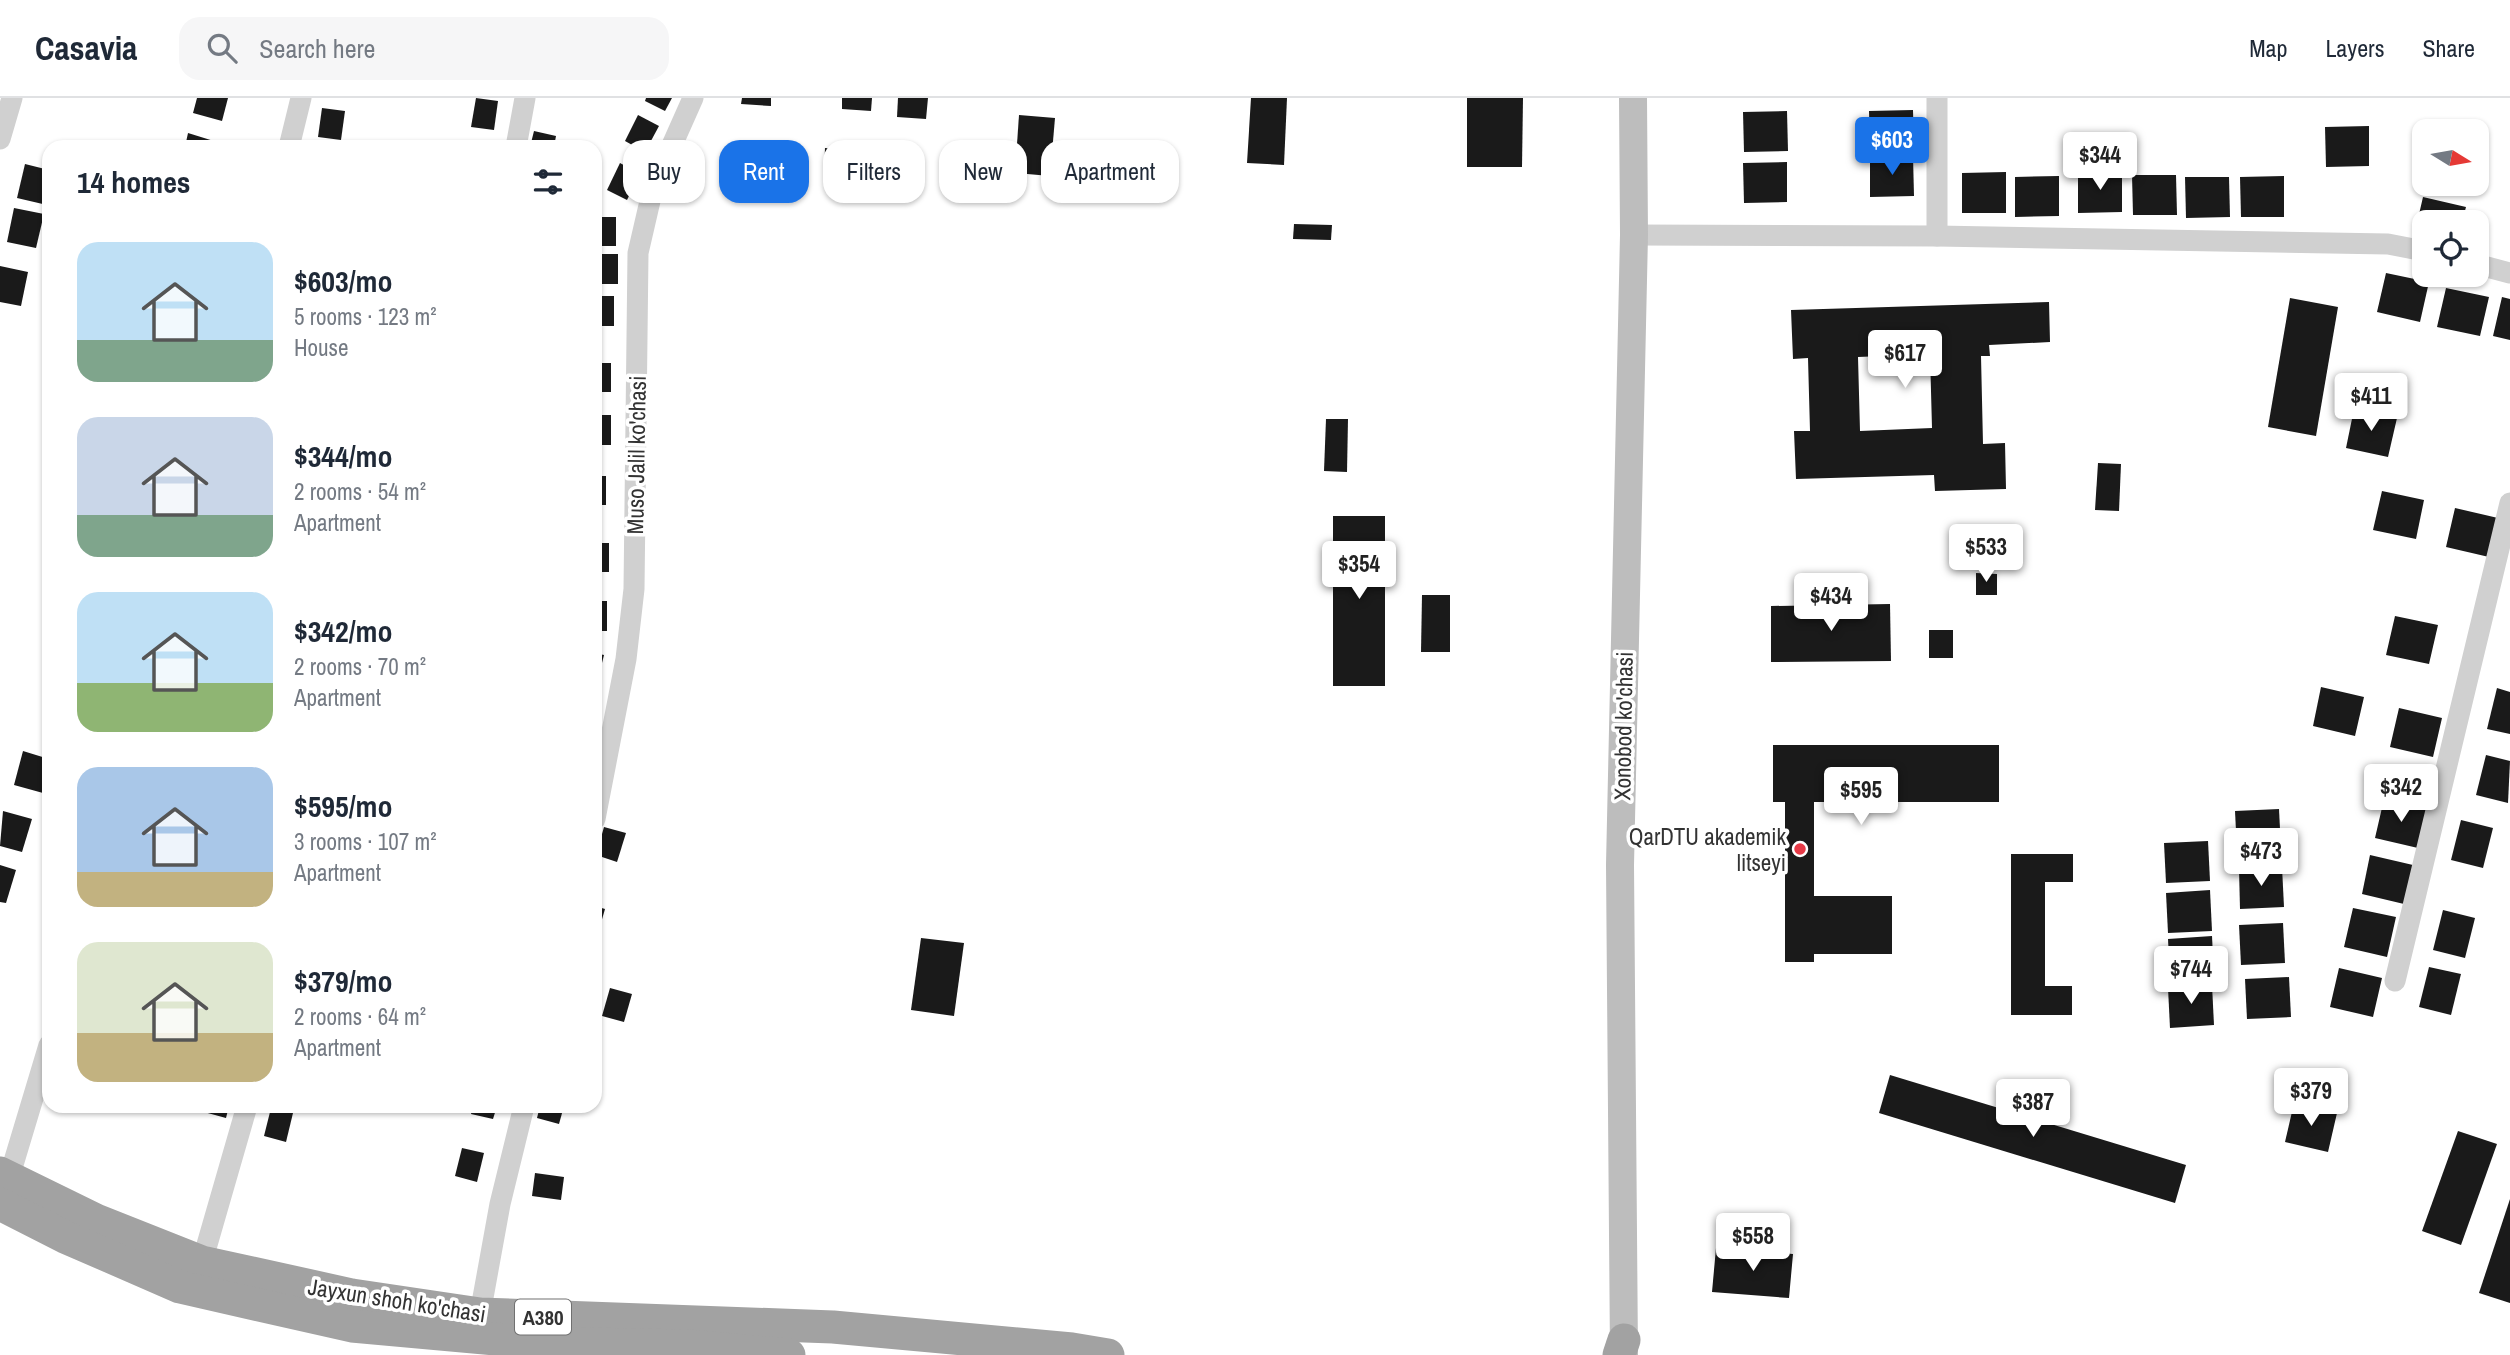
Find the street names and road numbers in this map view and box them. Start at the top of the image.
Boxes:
street label: Muso Jalil ko'chasi [619,375,653,535]
street label: Xonobod ko'chasi [1606,651,1640,801]
street label: Jayxun shoh ko'chasi [306,1271,488,1329]
road number: A380 [515,1300,571,1334]

